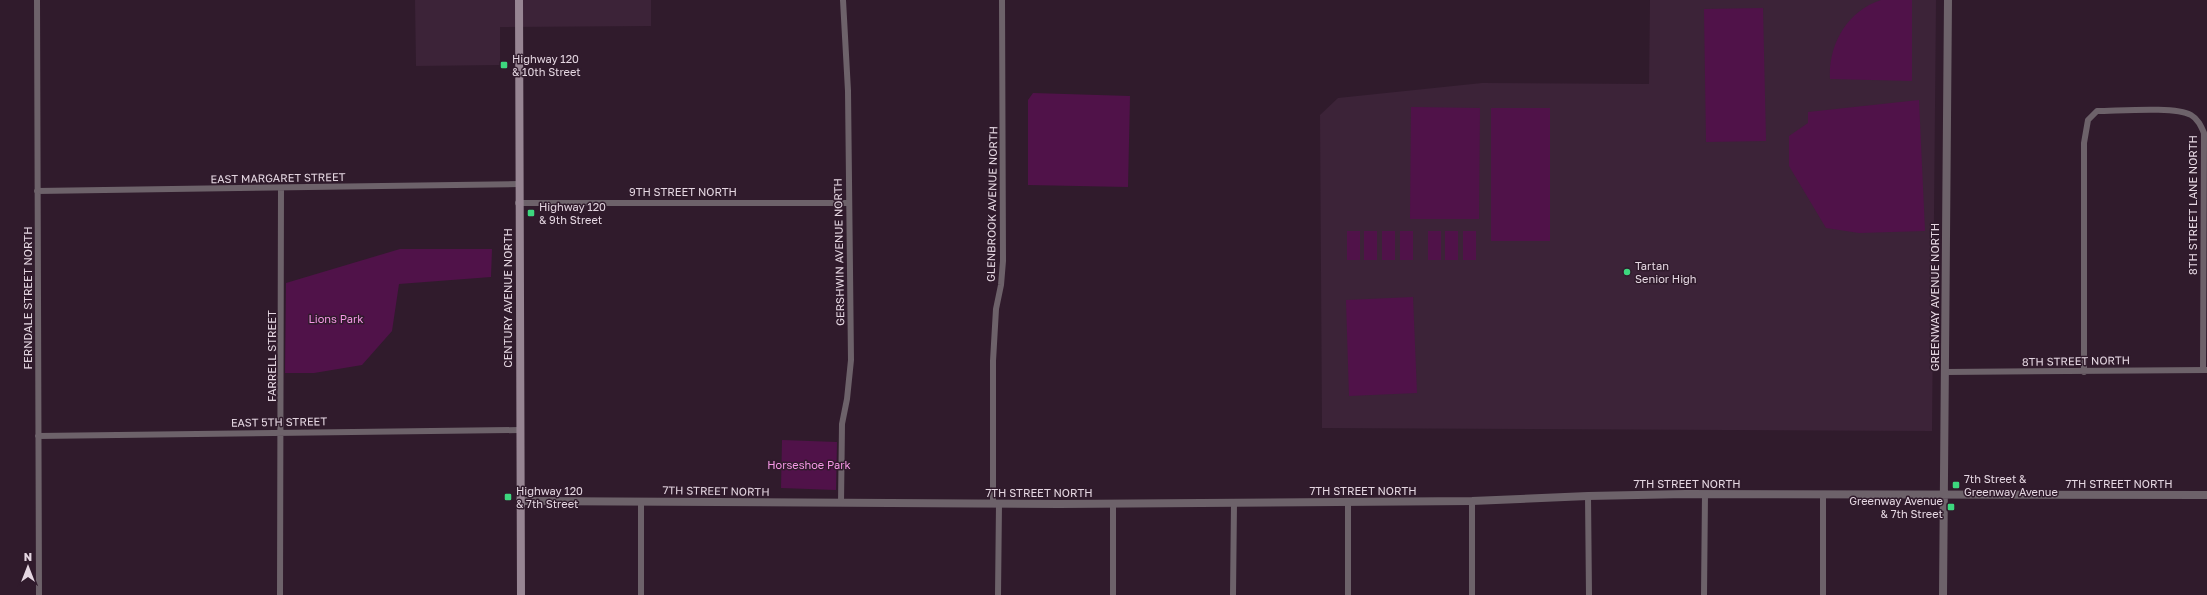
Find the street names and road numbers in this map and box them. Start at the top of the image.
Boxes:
street label: GLENBROOK AVENUE NORTH [984,126,999,282]
street label: 8TH STREET LANE NORTH [2186,135,2199,275]
street label: EAST MARGARET STREET [210,170,346,185]
street label: GERSHWIN AVENUE NORTH [831,178,846,326]
street label: 9TH STREET NORTH [629,185,737,198]
street label: GREENWAY AVENUE NORTH [1928,223,1941,371]
street label: FERNDALE STREET NORTH [21,226,34,370]
street label: CENTURY AVENUE NORTH [501,228,514,368]
street label: FARRELL STREET [265,310,278,402]
street label: 8TH STREET NORTH [2022,353,2130,368]
street label: EAST 5TH STREET [231,414,327,429]
street label: 7TH STREET NORTH [1633,477,1741,490]
street label: 7TH STREET NORTH [2065,477,2173,490]
street label: 7TH STREET NORTH [662,483,770,498]
street label: 7TH STREET NORTH [1309,484,1417,497]
street label: 7TH STREET NORTH [985,486,1093,499]

